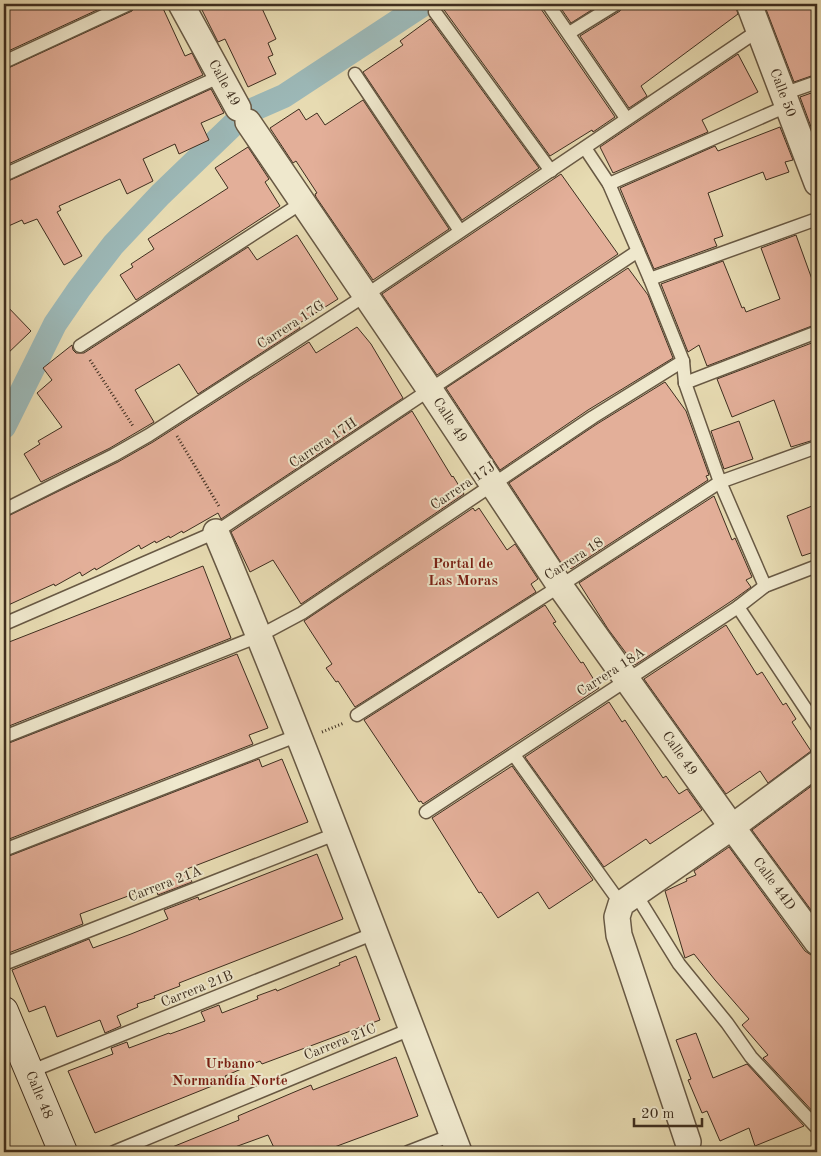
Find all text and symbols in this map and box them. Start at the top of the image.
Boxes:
street label: Calle 49 [206,57,243,108]
street label: Calle 50 [767,67,798,119]
street label: Carrera 17G [255,298,327,352]
street label: Calle 49 [430,395,470,445]
street label: Carrera 17H [287,415,359,471]
street label: Carrera 17J [428,459,498,513]
street label: Carrera 18 [542,535,606,583]
district label: Portal de Las Moras [428,557,498,589]
street label: Carrera 18A [575,645,648,699]
street label: Calle 49 [659,729,700,778]
street label: Calle 44D [750,855,798,913]
street label: Carrera 21A [126,863,204,904]
street label: Carrera 21B [159,968,235,1010]
street label: Carrera 21C [302,1021,378,1063]
district label: Urbano Normandía Norte [172,1057,288,1089]
street label: Calle 48 [23,1069,55,1121]
scale bar [634,1096,701,1128]
text: 20 m [641,1107,675,1122]

